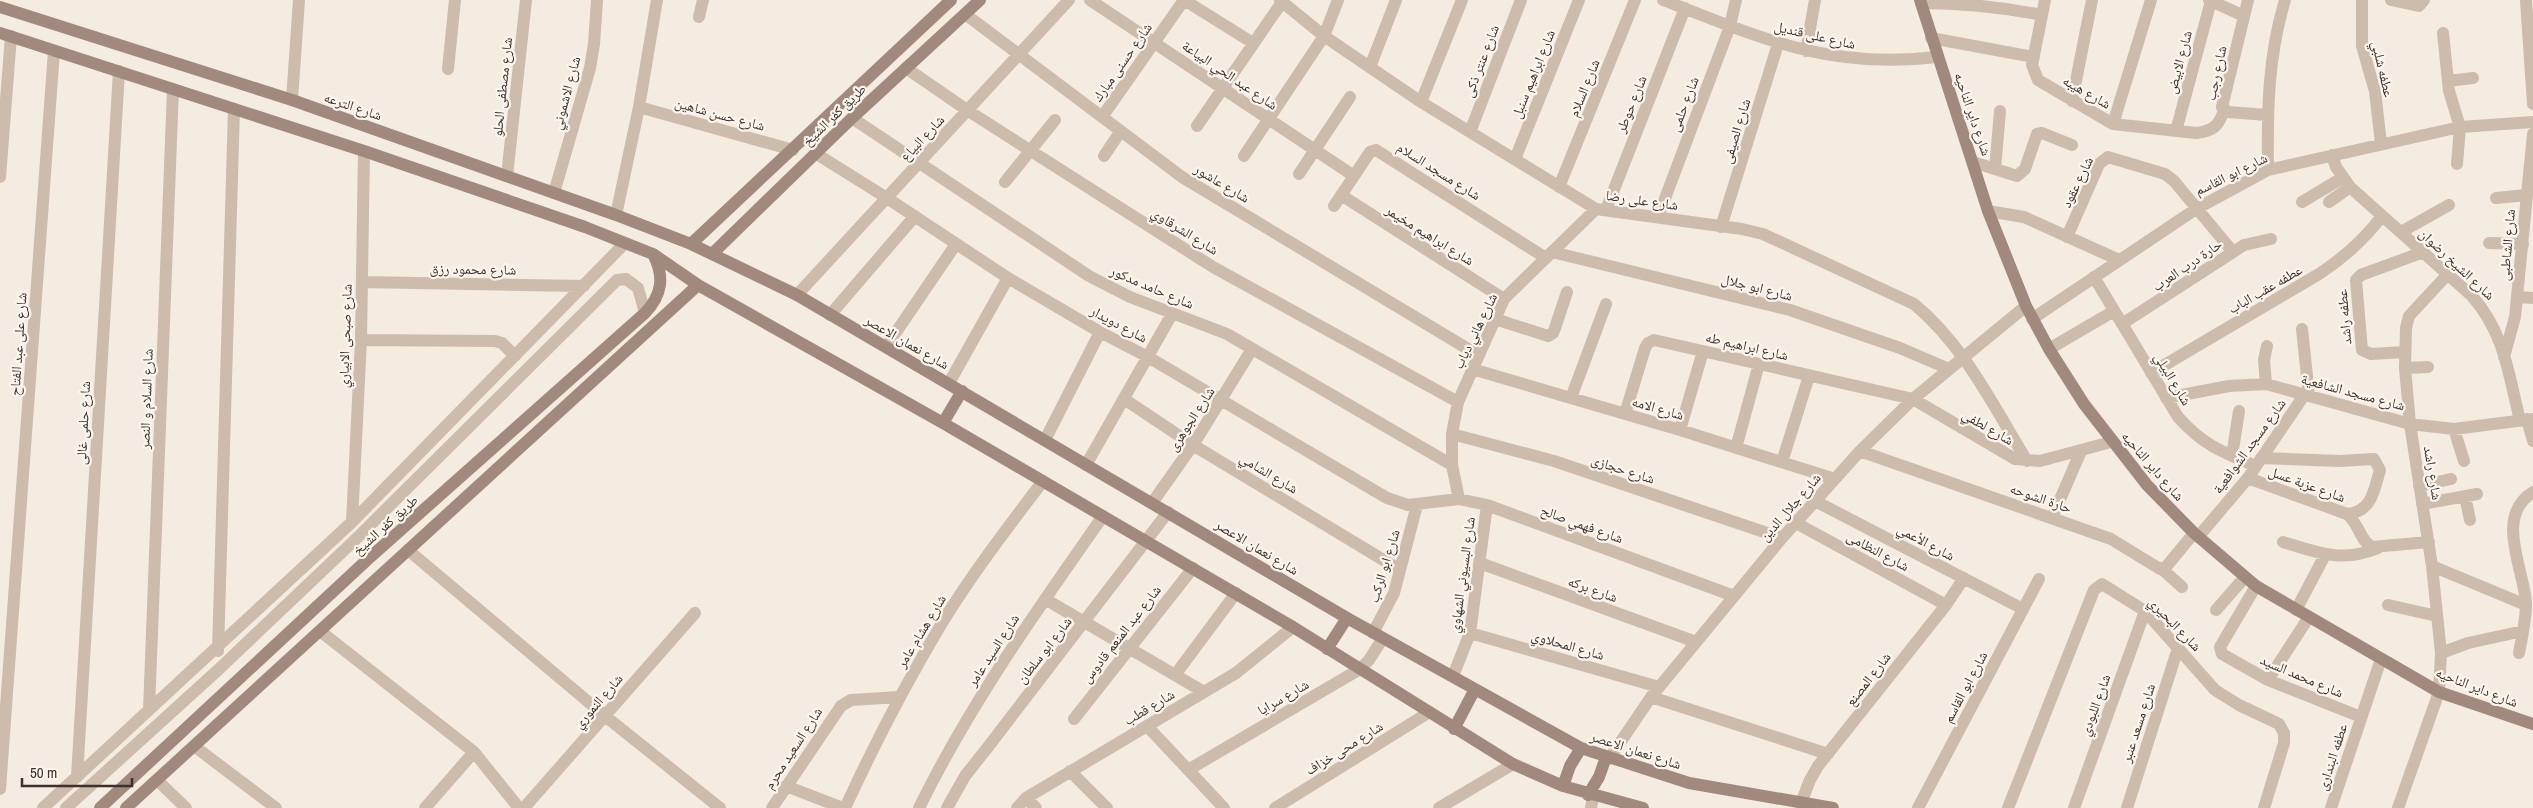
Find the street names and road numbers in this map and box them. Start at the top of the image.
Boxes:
street label: شارع على قنديل [1772,17,1857,54]
street label: شارع حسنى مبارك [1088,19,1157,105]
street label: شارع عنتر ذكى [1459,22,1504,100]
street label: شارع ابراهيم سنبل [1507,27,1560,121]
street label: شارع الابيض [2162,28,2197,96]
street label: شارع مصطفى الحلو [488,36,517,138]
street label: شارع عبد الحي البياعة [1177,36,1281,116]
street label: عطفه شلبي [2365,39,2398,99]
street label: شارع رجب [2201,44,2232,102]
street label: شارع الاشموني [548,54,587,132]
street label: شارع السلام [1564,56,1605,120]
street label: شارع داير الناحيه [1949,70,1996,158]
street label: شارع هيبه [2059,71,2114,114]
street label: شارع حوطر [1611,73,1652,137]
street label: شارع حلمى [1665,74,1704,134]
street label: طريق كفر الشيخ [798,80,870,151]
street label: شارع الترعه [321,88,384,125]
street label: شارع حسن شاهين [673,93,767,136]
street label: شارع الصيفى [1718,96,1755,166]
street label: شارع البياع [896,111,949,166]
street label: شارع مسجد السلام [1393,138,1484,205]
street label: شارع ابو القاسم [2192,149,2271,200]
street label: شارع عقود [2057,153,2098,211]
street label: شارع عاشور [1190,159,1253,207]
street label: شارع على رضا [1604,186,1679,215]
street label: شارع ابراهيم مخيمر [1381,200,1478,270]
street label: شارع الشرقاوي [1147,203,1222,261]
street label: شارع الشاطبى [2495,208,2520,282]
street label: شارع الشيخ رضوان [2415,224,2499,305]
street label: حارة درب العرب [2149,235,2225,295]
street label: شارع محمود رزق [429,259,517,280]
street label: شارع حامد مدكور [1106,261,1197,314]
street label: عطفه عقب الباب [2225,261,2305,317]
street label: شارع ابو جلال [1719,269,1794,305]
street label: شارع صبحى الابياري [334,284,358,388]
street label: عطفه راشد [2333,289,2355,345]
street label: شارع هاني دياب [1449,290,1503,373]
street label: شارع على عبد الفتاح [5,292,32,396]
street label: شارع دويدار [1086,301,1151,347]
street label: شارع نعمان الاعصر [860,310,952,374]
street label: شارع ابراهيم طه [1704,328,1790,365]
street label: شارع السلام و النصر [135,348,158,451]
street label: شارع البيلي [2148,349,2196,410]
street label: شارع مسجد الشافعية [2299,369,2407,415]
street label: شارع حلمى غالى [72,381,95,465]
street label: شارع الجوهرى [1163,383,1219,455]
street label: شارع الامه [1630,392,1686,425]
street label: شارع مسجد الشوافعية [2208,395,2290,498]
street label: شارع لطفي [1958,405,2017,451]
street label: شارع داير الناحيه [2117,427,2188,505]
street label: شارع راشد [2419,445,2446,501]
street label: شارع الشامي [1235,449,1301,500]
street label: شارع حجازى [1589,450,1657,489]
street label: شارع عزبة عسل [2266,462,2348,507]
street label: شارع جلال الدين [1755,469,1825,546]
street label: حارة الشوحه [2008,479,2074,517]
street label: طريق كفر الشيخ [349,491,422,560]
street label: شارع فهمي صالح [1537,501,1626,550]
street label: شارع نعمان الاعصر [1211,514,1302,580]
street label: شارع البسيوني الشهاوي [1445,516,1482,635]
street label: شارع الأعمي [1893,519,1958,567]
street label: شارع ابو الركب [1364,527,1405,605]
street label: شارع النظامى [1843,527,1912,576]
street label: شارع بركه [1565,572,1620,607]
street label: شارع عبد المنعم قادوس [1077,581,1166,687]
street label: شارع هشام عامر [892,591,951,672]
street label: شارع البحيري [2143,593,2205,657]
street label: شارع السيد عامر [962,610,1024,691]
street label: شارع ابو سلطان [1012,613,1076,688]
street label: شارع المحلاوي [1529,626,1607,666]
street label: شارع المصنع [1841,648,1895,710]
street label: شارع ابو القاسم [1939,648,1992,726]
street label: شارع محمد السيد [2257,650,2346,702]
street label: شارع داير الناحيه [2433,663,2521,712]
street label: شارع النموري [569,670,629,734]
street label: شارع اللبودي [2075,672,2117,739]
street label: شارع سرايا [1254,675,1312,720]
street label: شارع مسعد عنبر [2116,681,2160,766]
street label: شارع قطب [1120,685,1178,730]
street label: شارع السعيد محرم [760,704,827,793]
street label: شارع محى خزاف [1302,717,1387,780]
street label: عطفه البندارى [2313,721,2351,793]
street label: شارع نعمان الاعصر [1587,727,1684,774]

